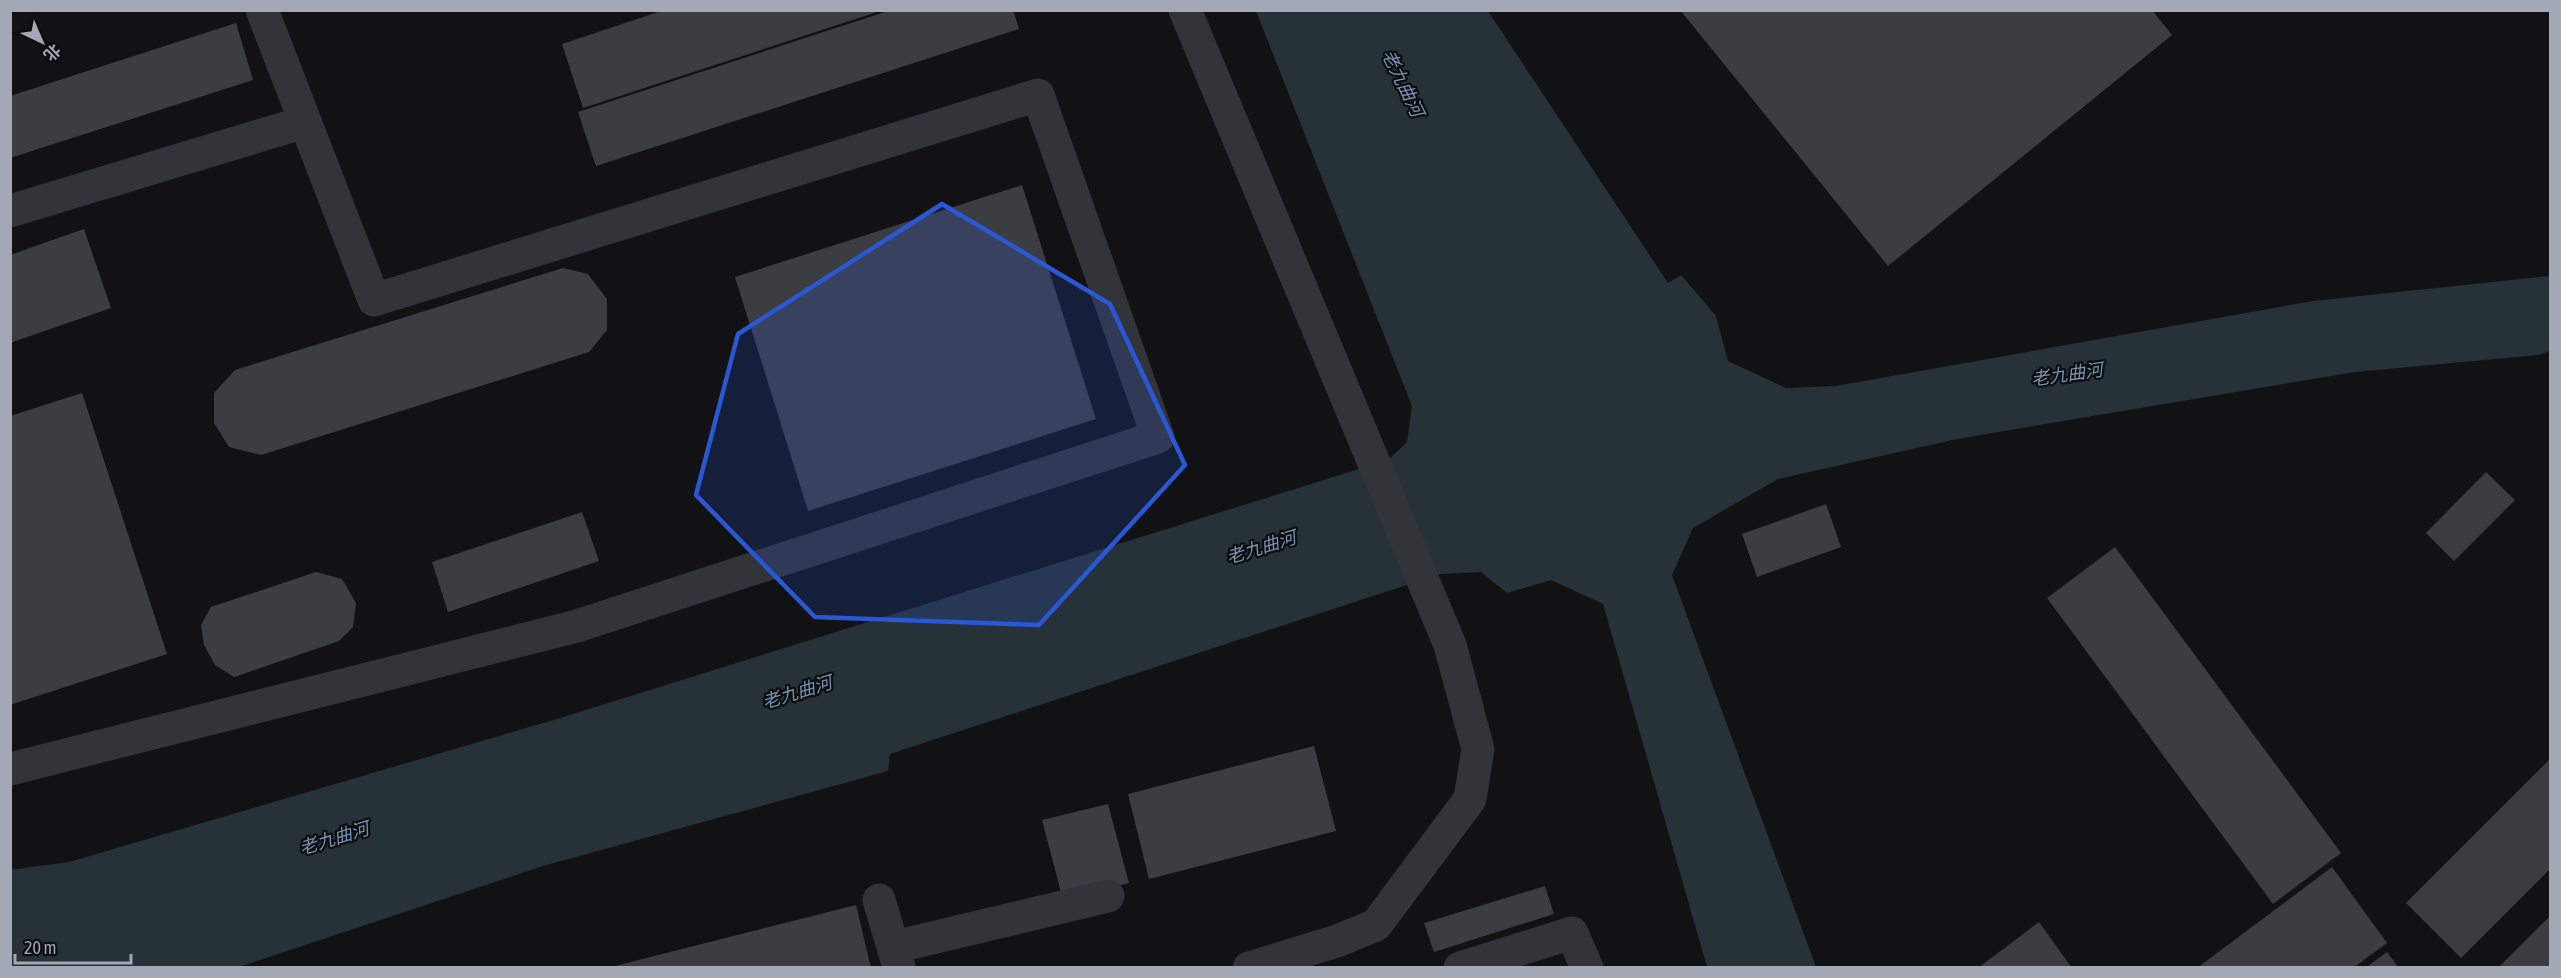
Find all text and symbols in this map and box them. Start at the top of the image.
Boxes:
north arrow [12,12,72,72]
text: 北 [40,41,64,65]
water label: 老九曲河 [1378,46,1430,123]
water label: 老九曲河 [2030,358,2107,389]
water label: 老九曲河 [1224,526,1301,568]
water label: 老九曲河 [760,671,837,713]
water label: 老九曲河 [297,817,374,859]
scale bar [15,927,130,965]
text: 20 m [24,937,56,958]

